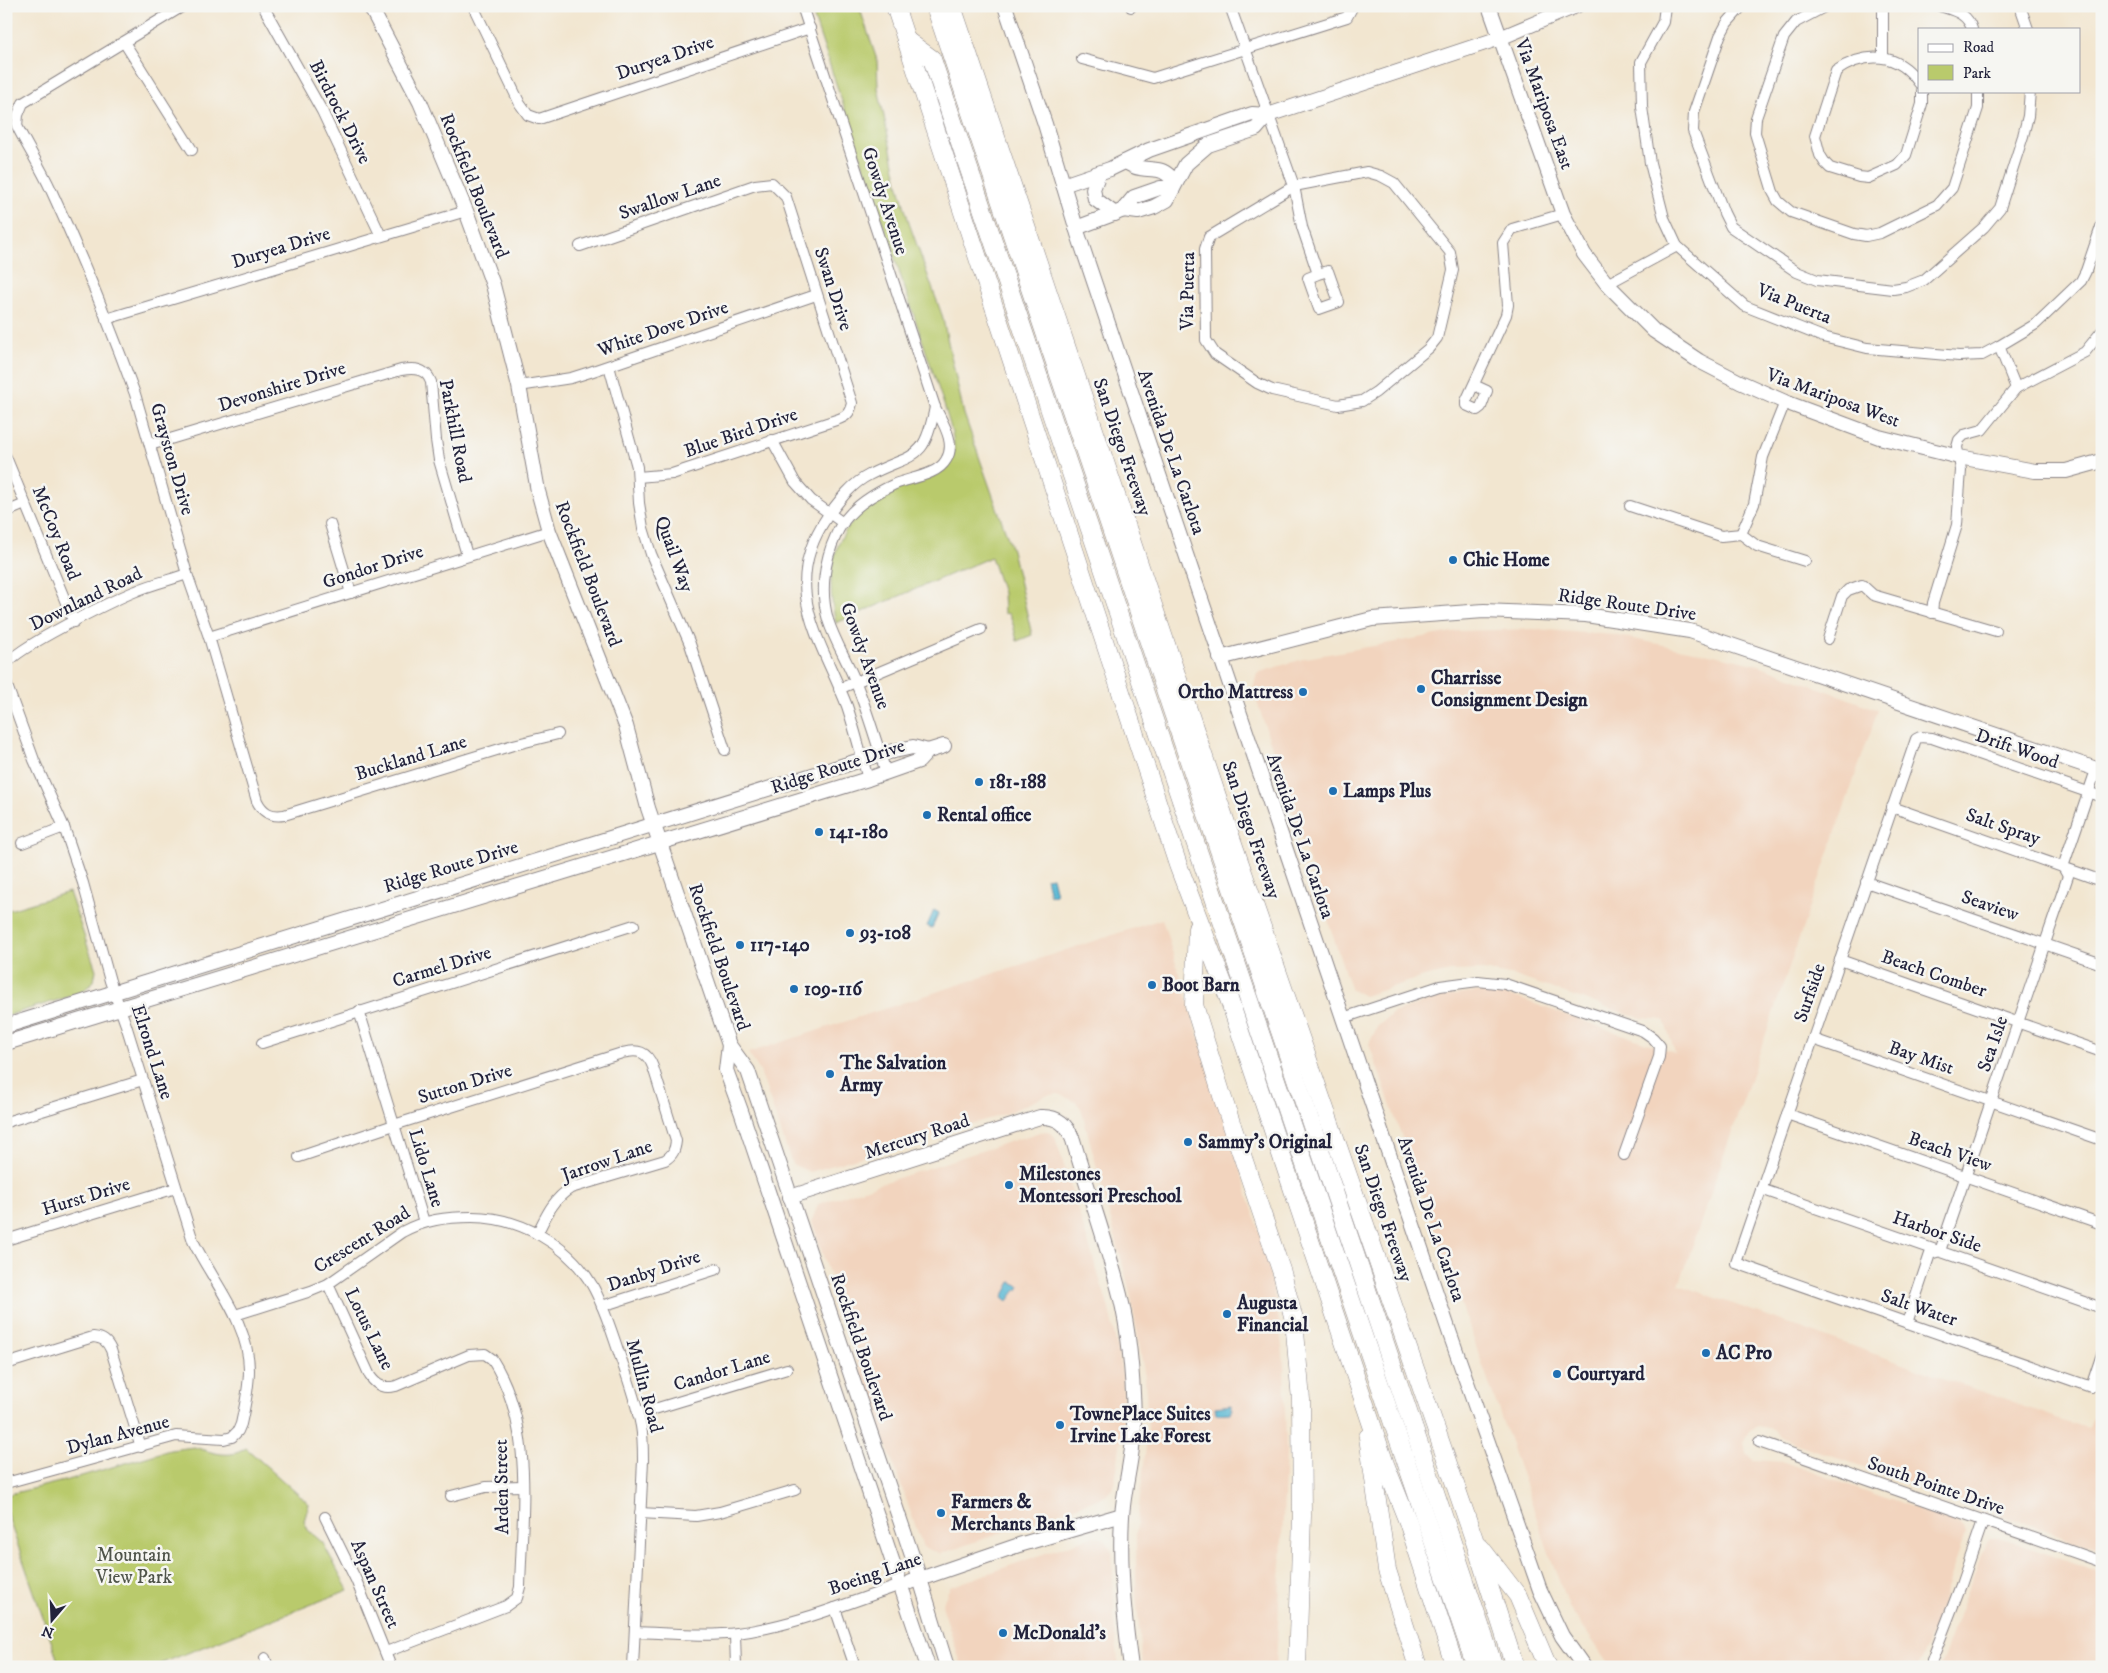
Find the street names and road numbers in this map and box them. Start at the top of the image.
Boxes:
street label: Duryea Drive [613,31,717,85]
street label: Via Mariposa East [1509,34,1578,173]
street label: Birdrock Drive [304,56,376,168]
street label: Rockfield Boulevard [434,110,514,262]
street label: Gowdy Avenue [857,144,913,258]
street label: Swallow Lane [616,169,724,225]
street label: Duryea Drive [229,222,333,274]
street label: Swan Drive [809,244,857,334]
street label: Via Puerta [1176,252,1200,331]
street label: Via Puerta [1752,278,1835,329]
street label: White Dove Drive [594,296,731,362]
street label: Devonshire Drive [216,357,349,417]
street label: Via Mariposa West [1762,363,1903,433]
street label: Avenida De La Carlota [1132,366,1210,538]
street label: San Diego Freeway [1088,375,1157,520]
street label: Parkhill Road [434,377,476,485]
street label: Grayston Drive [145,400,199,518]
street label: Blue Bird Drive [681,403,801,463]
street label: McCoy Road [27,483,86,584]
street label: Rockfield Boulevard [550,498,627,651]
street label: Quail Way [650,513,699,596]
street label: Gondor Drive [320,540,426,594]
street label: Downland Road [26,562,146,636]
street label: Ridge Route Drive [1556,584,1698,626]
street label: Gowdy Avenue [835,600,895,713]
street label: Drift Wood [1972,724,2062,774]
street label: Buckland Lane [352,730,470,786]
street label: Ridge Route Drive [768,734,908,799]
street label: Avenida De La Carlota [1261,750,1339,922]
street label: San Diego Freeway [1217,758,1286,903]
street label: Salt Spray [1963,804,2044,851]
street label: Ridge Route Drive [381,836,521,898]
street label: Rockfield Boulevard [683,880,755,1034]
street label: Seaview [1958,886,2022,926]
street label: Carmel Drive [390,941,494,993]
street label: Beach Comber [1878,945,1990,1003]
street label: Surfside [1789,960,1831,1026]
street label: Elrond Lane [126,1002,178,1102]
street label: Sea Isle [1973,1013,2013,1075]
street label: Bay Mist [1885,1036,1957,1080]
street label: Sutton Drive [415,1059,515,1109]
street label: Mercury Road [862,1109,973,1165]
street label: Lido Lane [403,1126,449,1210]
street label: Beach View [1905,1127,1995,1177]
street label: Avenida De La Carlota [1392,1133,1470,1305]
street label: Jarrow Lane [557,1135,655,1188]
street label: San Diego Freeway [1349,1141,1418,1286]
street label: Hurst Drive [39,1173,133,1221]
street label: Crescent Road [310,1201,415,1279]
street label: Harbor Side [1890,1206,1985,1258]
street label: Danby Drive [605,1245,704,1297]
street label: Rockfield Boulevard [825,1270,897,1424]
street label: Lotus Lane [339,1284,399,1374]
street label: Salt Water [1878,1284,1960,1332]
street label: Mullin Road [620,1337,668,1436]
street label: Candor Lane [671,1345,773,1397]
street label: Dylan Avenue [64,1410,172,1460]
street label: Arden Street [490,1439,514,1535]
street label: South Pointe Drive [1864,1452,2008,1520]
street label: Aspan Street [345,1536,405,1632]
street label: Boeing Lane [826,1547,925,1601]

